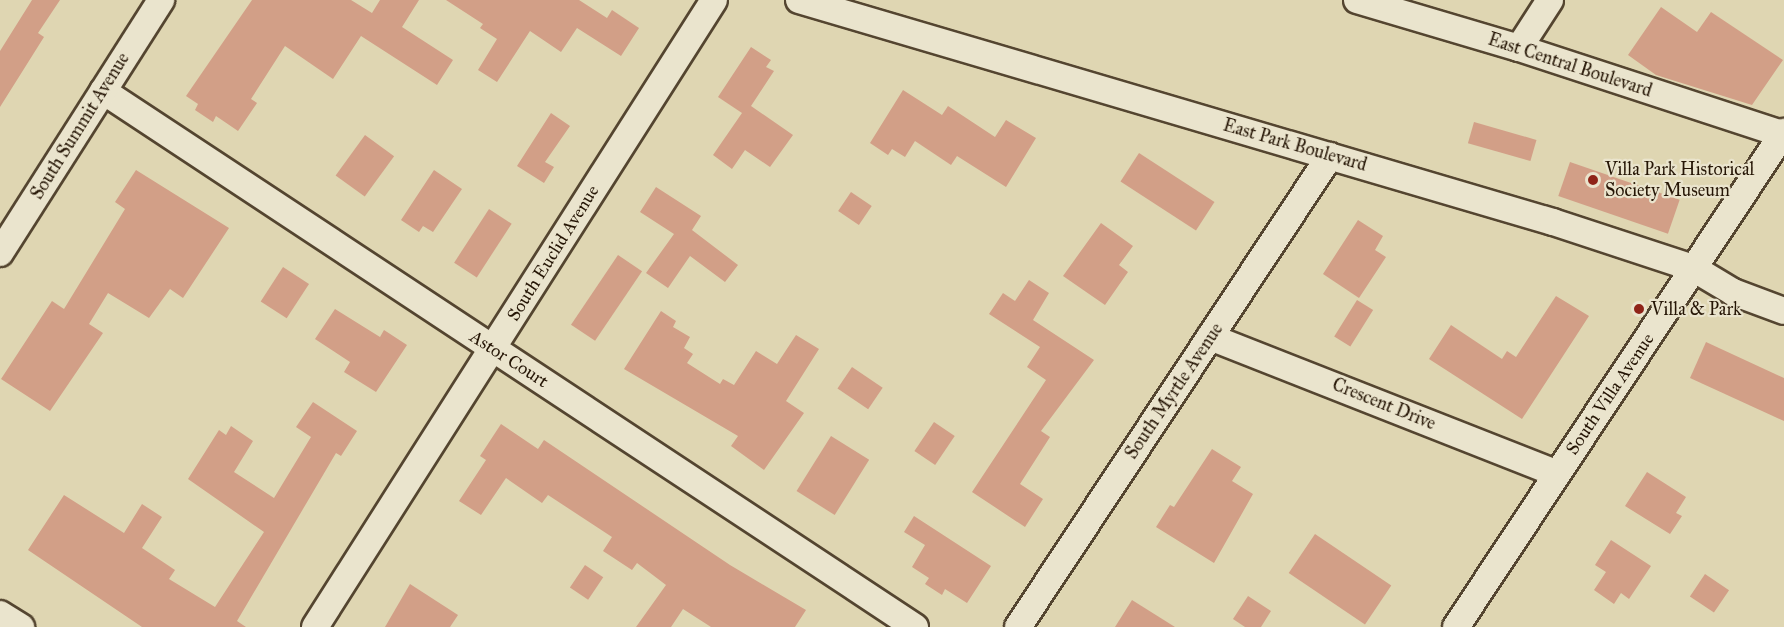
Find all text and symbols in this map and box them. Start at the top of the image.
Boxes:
street label: East Central Boulevard [1485,28,1655,102]
street label: South Summit Avenue [26,49,134,203]
street label: East Park Boulevard [1221,114,1369,176]
place label: Villa Park Historical Society Museum [1605,159,1754,201]
marker: Villa Park Historical Society Museum [1586,173,1600,187]
street label: South Euclid Avenue [502,181,604,325]
place label: Villa & Park [1651,298,1741,320]
marker: Villa & Park [1632,302,1646,316]
street label: South Myrtle Avenue [1121,319,1227,463]
street label: Astor Court [466,326,552,392]
street label: South Villa Avenue [1561,329,1659,459]
street label: Crescent Drive [1329,373,1439,435]

